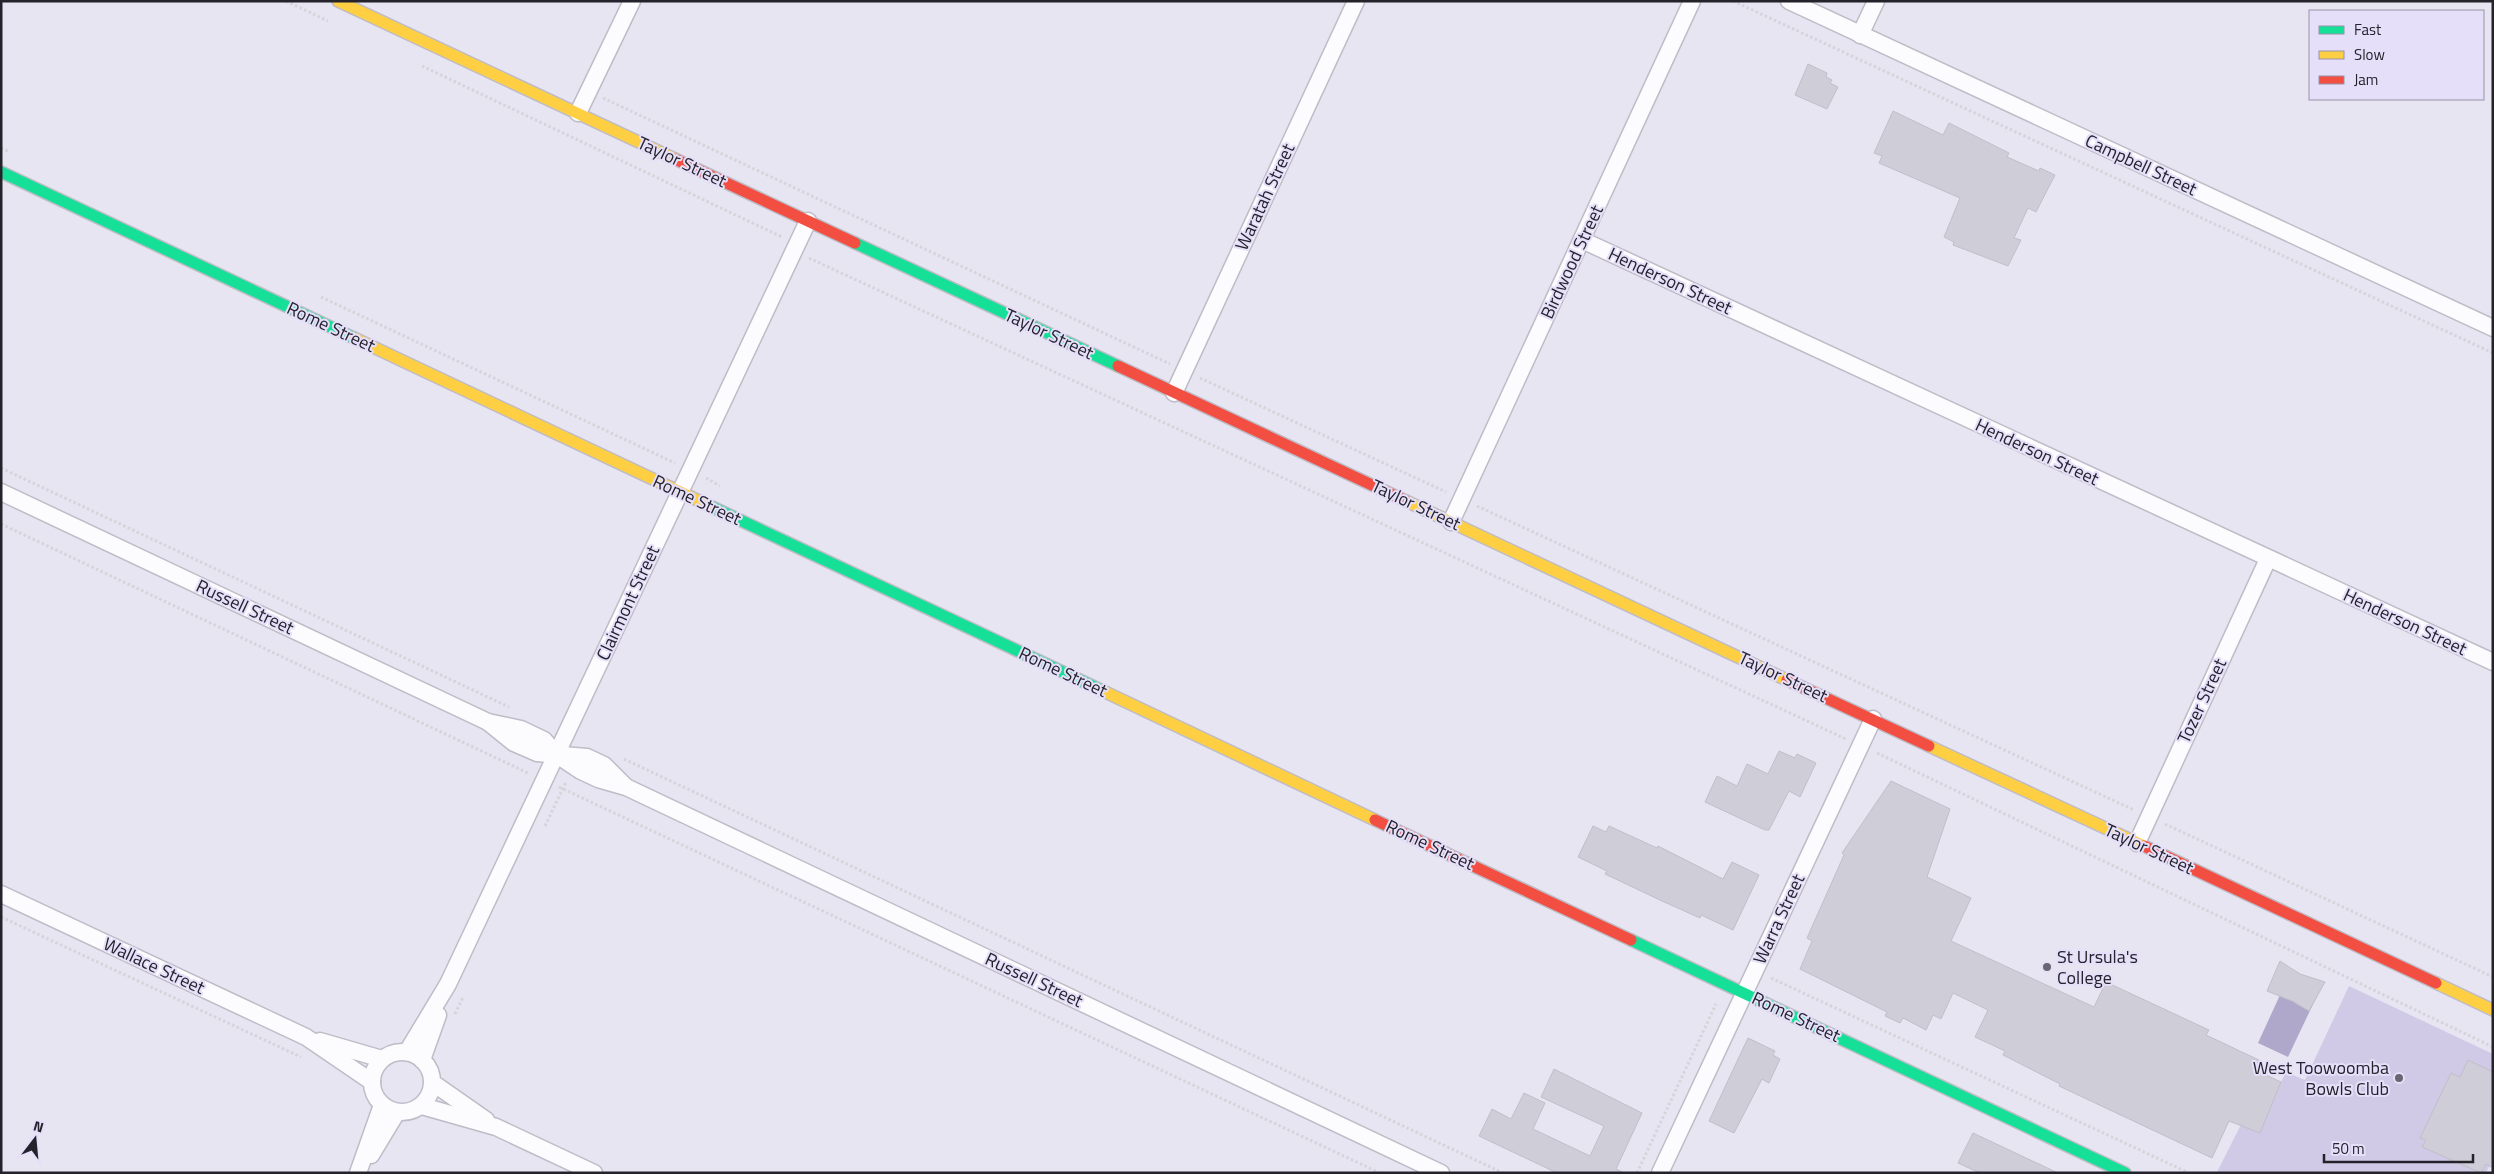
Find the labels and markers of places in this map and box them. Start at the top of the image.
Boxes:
place label: St Ursula's College [2057,943,2138,991]
marker: St Ursula's College [2041,961,2053,973]
place label: West Toowoomba Bowls Club [2253,1054,2389,1102]
marker: West Toowoomba Bowls Club [2393,1072,2405,1084]

